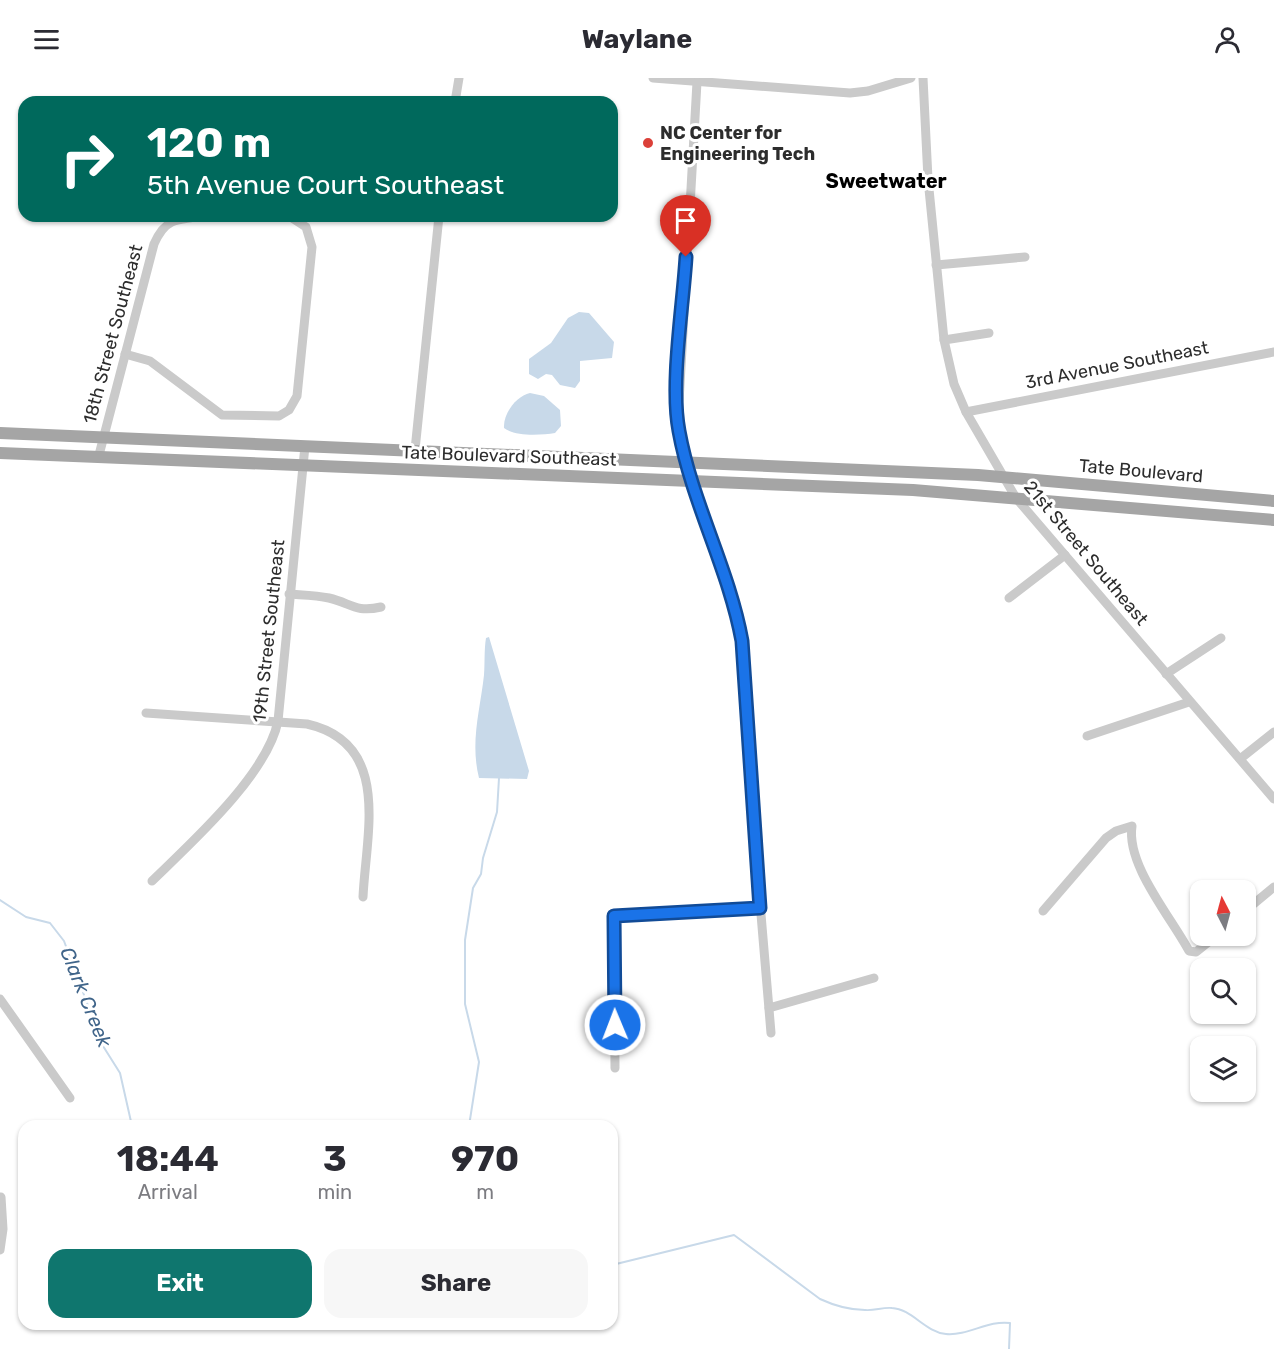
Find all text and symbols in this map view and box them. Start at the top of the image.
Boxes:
icon: menu [30,23,63,56]
text: Waylane [582,23,692,55]
icon: person [1211,23,1244,56]
text: 120 m [147,118,271,168]
icon: right [48,120,126,198]
place label: NC Center for Engineering Tech [660,122,815,165]
marker: NC Center for Engineering Tech [641,136,655,150]
text: 5th Avenue Court Southeast [147,169,504,201]
district label: Sweetwater [825,169,947,193]
pin [660,195,711,257]
icon: arrive [669,204,702,237]
street label: 18th Street Southeast [78,242,148,426]
street label: 3rd Avenue Southeast [1024,336,1210,394]
street label: Tate Boulevard Southeast [401,441,617,471]
street label: Tate Boulevard [1078,455,1204,487]
street label: 21st Street Southeast [1019,476,1153,630]
street label: 19th Street Southeast [248,538,290,724]
north arrow [1190,880,1256,946]
map controls [1190,880,1256,1102]
water label: Clark Creek [55,943,117,1051]
button: search [1190,958,1256,1024]
position arrow [583,993,647,1057]
button: layers [1190,1036,1256,1102]
text: 18:44 [117,1137,219,1180]
text: 3 [323,1137,347,1180]
text: 970 [451,1137,519,1180]
text: Arrival [138,1180,198,1204]
text: min [317,1180,352,1204]
text: m [476,1180,494,1204]
button: Exit [48,1249,312,1318]
button: Share [324,1249,588,1318]

